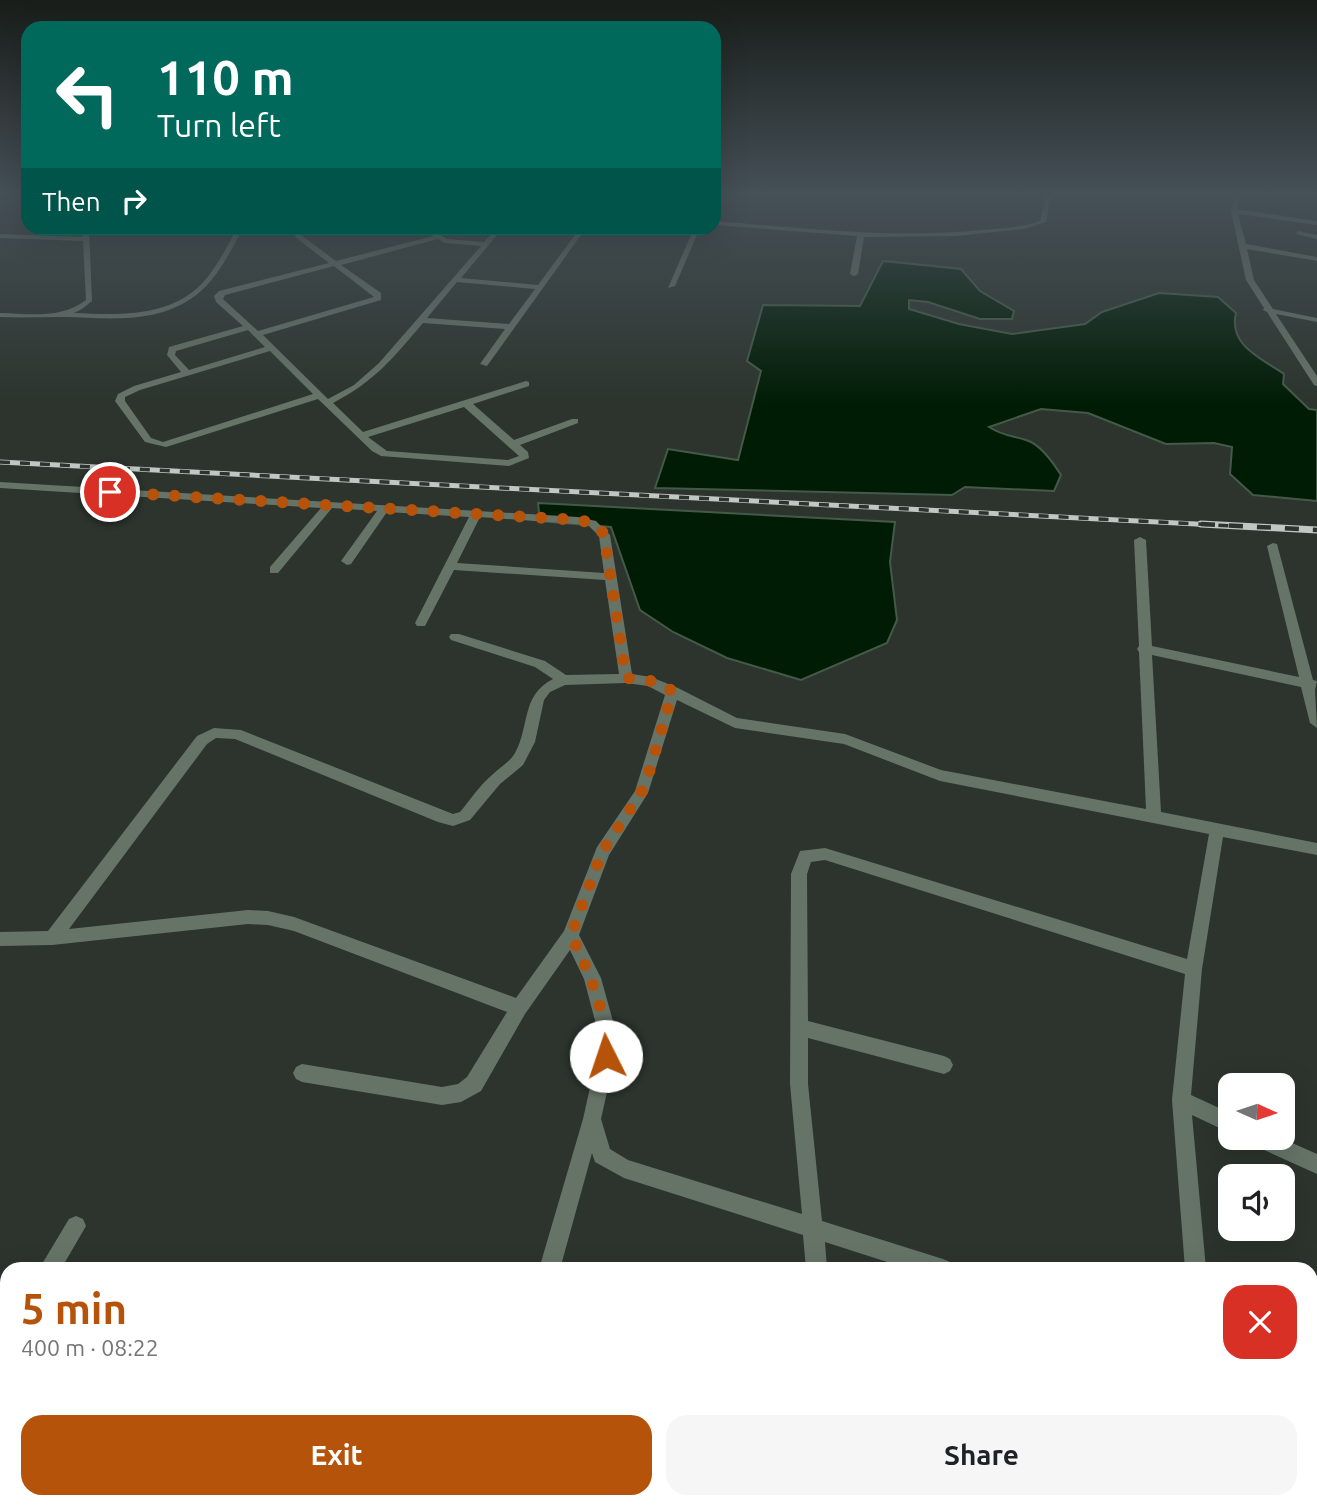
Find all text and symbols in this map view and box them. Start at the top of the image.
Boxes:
icon: left [42,49,133,140]
text: 110 m [157,49,294,104]
text: Turn left [157,107,281,143]
icon: right [115,182,153,220]
text: Then [42,187,101,216]
pin [80,462,140,522]
icon: arrive [91,473,129,511]
position arrow [569,1019,643,1093]
north arrow [1218,1073,1295,1150]
map controls [1218,1073,1295,1241]
button: sound [1218,1164,1295,1241]
text: 5 min [21,1285,127,1332]
button: close [1223,1285,1297,1359]
text: 400 m · 08:22 [21,1335,159,1360]
button: Exit [21,1415,652,1495]
button: Share [666,1415,1297,1495]

